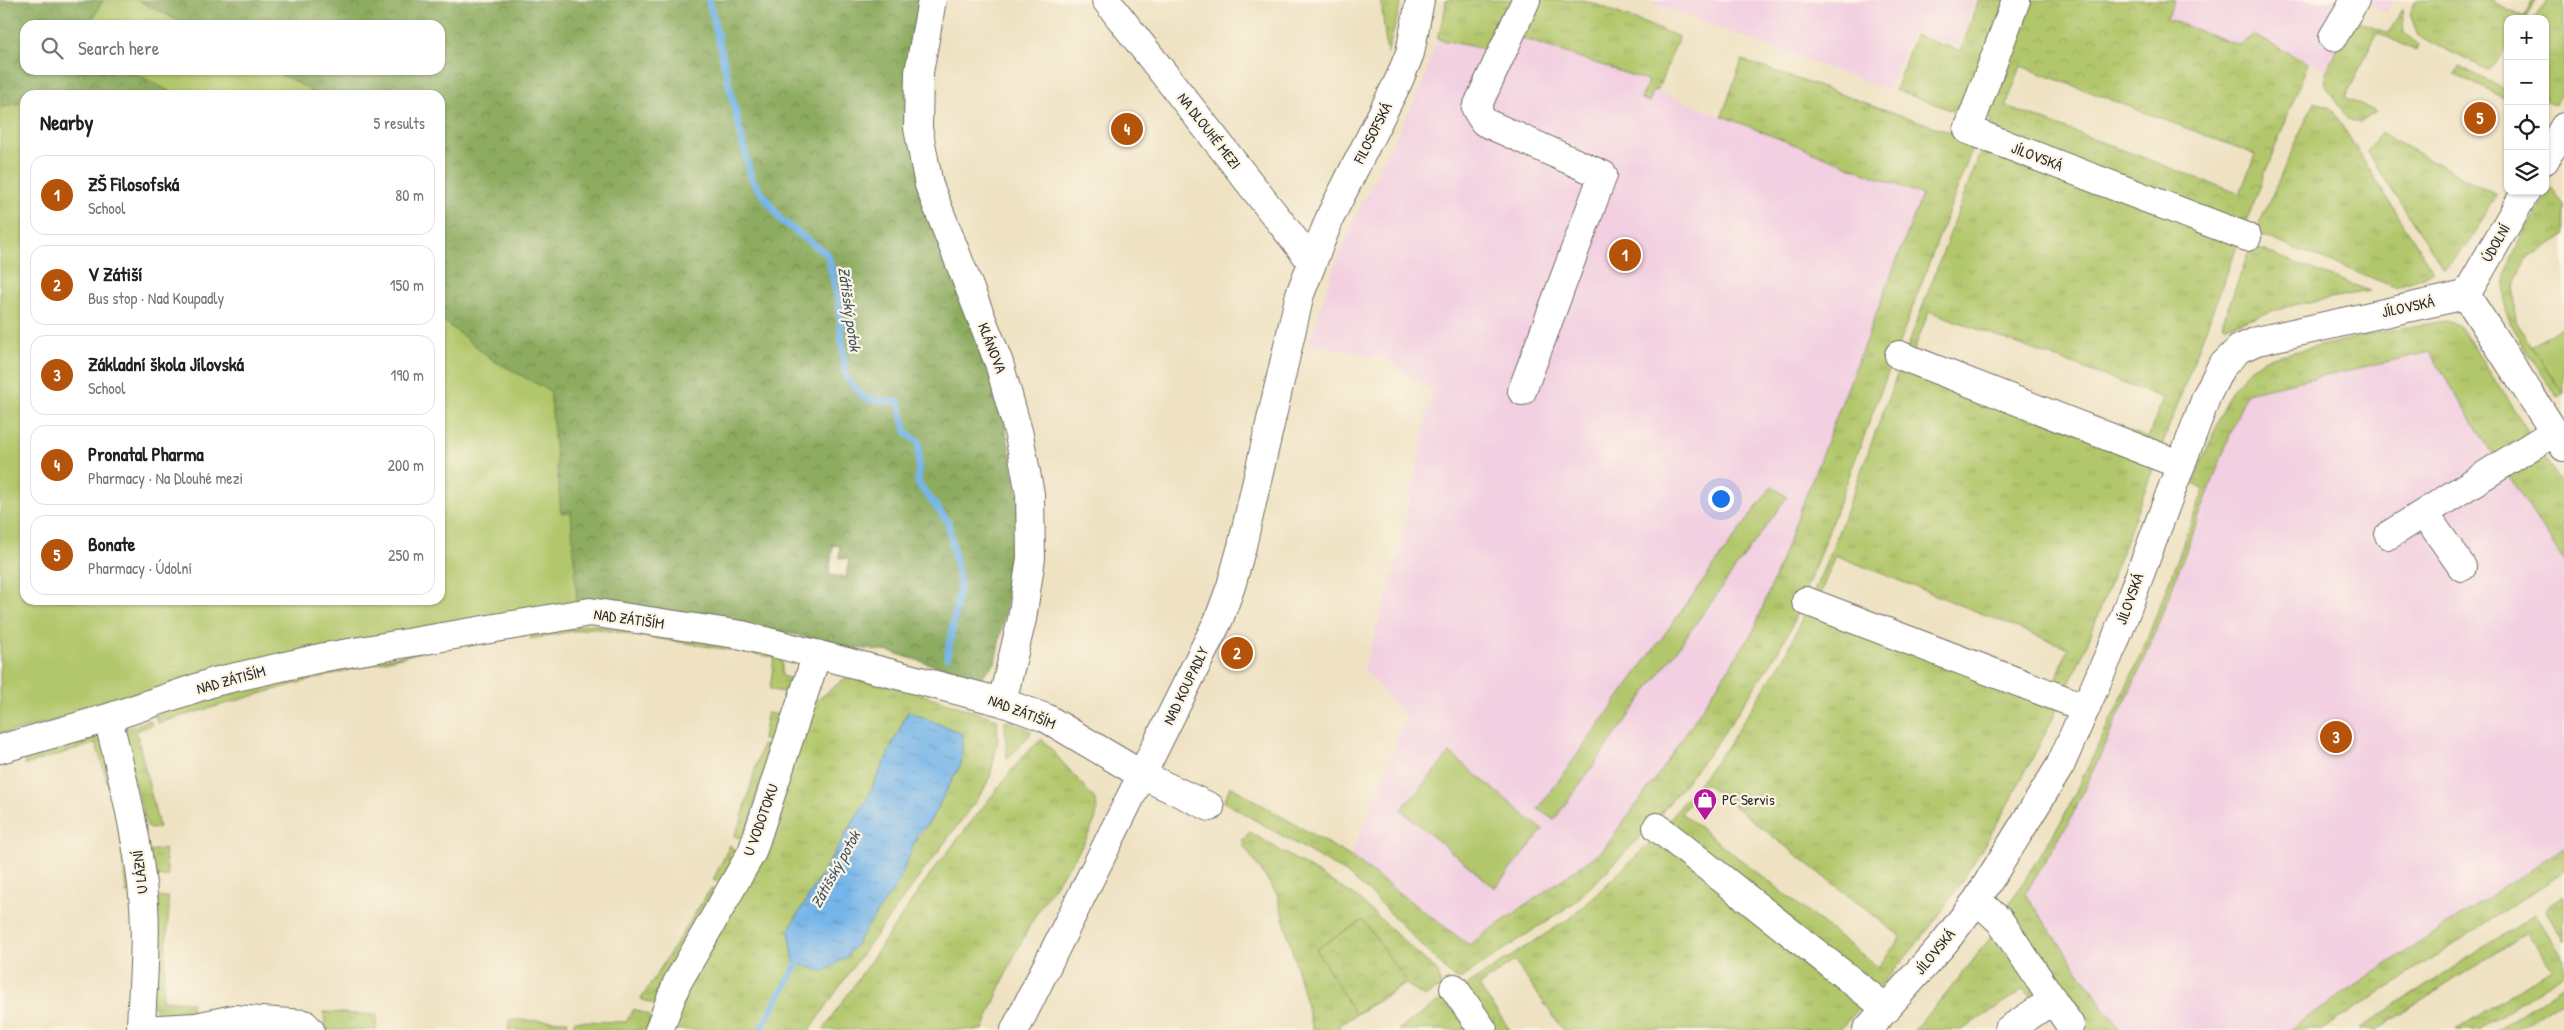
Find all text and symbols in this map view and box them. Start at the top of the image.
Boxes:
map controls [2504,15,2549,195]
button: + [2504,15,2549,60]
search box [20,20,445,75]
icon: search [38,34,66,62]
text: Search here [78,35,159,61]
button: − [2504,60,2549,105]
street label: NA DLOUHÉ MEZI [1173,88,1246,173]
street label: FILOSOFSKÁ [1348,98,1397,168]
pin: 5 [2464,99,2496,137]
button: locate [2504,105,2549,150]
text: Nearby [40,108,93,137]
pin: 4 [1111,110,1143,148]
text: 5 results [374,112,425,134]
street label: JÍLOVSKÁ [2008,137,2067,176]
button: layers [2504,150,2549,195]
text: ZŠ Filosofská [88,171,179,197]
text: 1 [54,184,60,206]
text: 80 m [395,184,424,206]
text: School [88,197,125,219]
street label: ÚDOLNÍ [2476,220,2515,266]
pin: 1 [1609,236,1641,274]
text: V Zátiší [88,261,143,287]
water label: Zátišský potok [833,265,867,354]
text: 2 [53,274,61,296]
text: 150 m [390,274,424,296]
text: Bus stop · Nad Koupadly [88,287,224,309]
street label: JÍLOVSKÁ [2380,291,2437,322]
street label: KLÁNOVA [973,319,1012,377]
text: Základní škola Jílovská [88,351,244,377]
text: 3 [53,364,61,386]
text: 190 m [391,364,424,386]
text: School [88,377,125,399]
text: Pronatal Pharma [88,441,204,467]
text: 4 [54,454,60,476]
text: 200 m [388,454,424,476]
text: Pharmacy · Na Dlouhé mezi [88,467,243,489]
your location [1708,486,1734,512]
text: Bonate [88,531,135,557]
text: 5 [54,544,60,566]
text: 250 m [388,544,424,566]
text: Pharmacy · Údolní [88,557,192,579]
street label: JÍLOVSKÁ [2111,569,2149,628]
street label: NAD ZÁTIŠÍM [593,603,666,634]
pin: 2 [1221,634,1253,672]
street label: NAD KOUPADLY [1158,643,1214,728]
street label: NAD ZÁTIŠÍM [194,660,268,699]
street label: NAD ZÁTIŠÍM [985,689,1059,734]
pin: 3 [2320,718,2352,756]
street label: U VODOTOKU [738,781,783,859]
shop icon: PC Servis [1692,787,1718,821]
place label: PC Servis [1722,789,1775,810]
water label: Zátišský potok [805,825,866,911]
street label: U LÁZNÍ [126,849,153,895]
street label: JÍLOVSKÁ [1909,924,1960,979]

